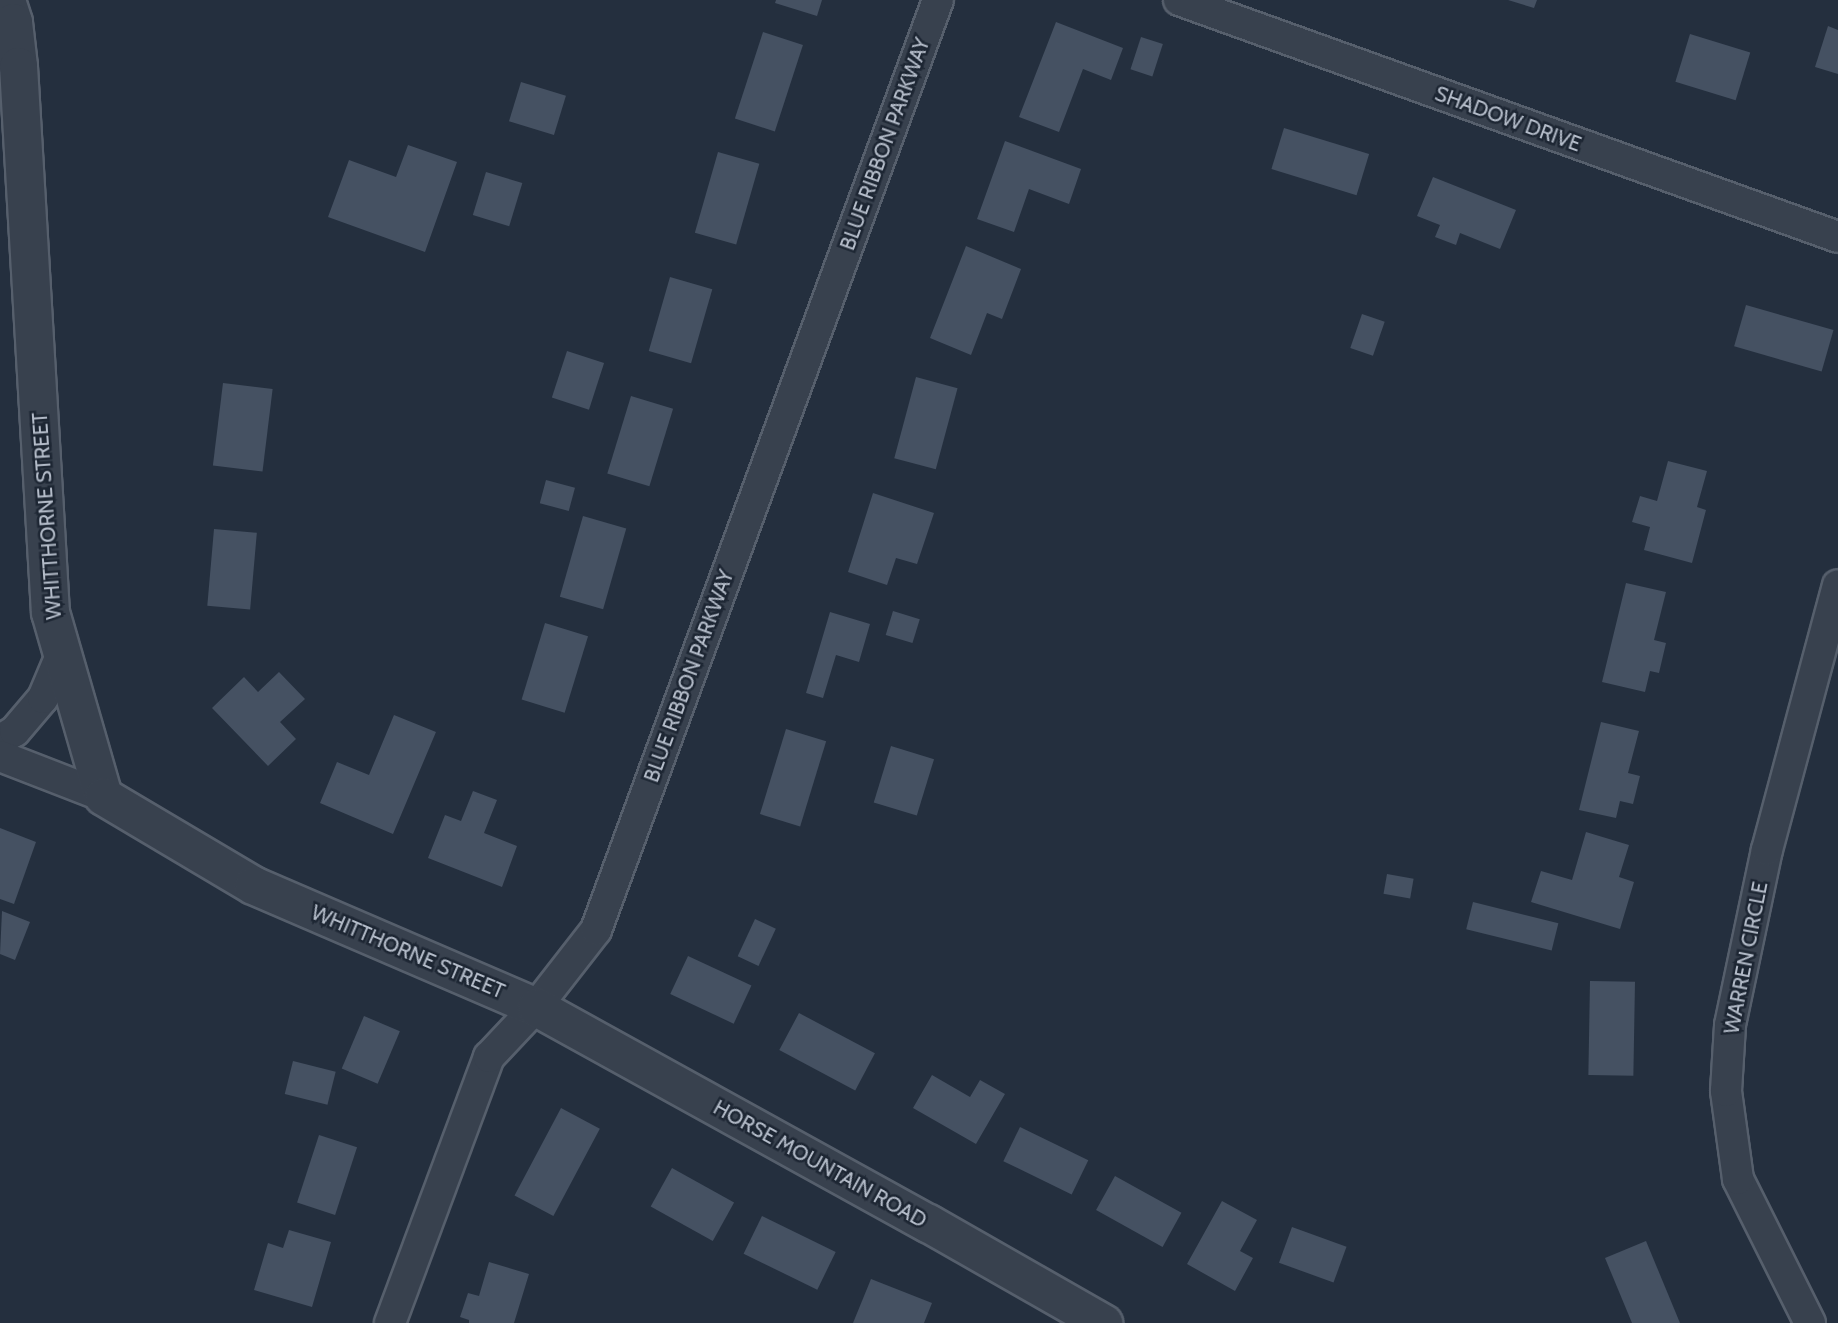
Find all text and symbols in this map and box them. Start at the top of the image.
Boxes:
street label: BLUE RIBBON PARKWAY [835,34,935,254]
street label: SHADOW DRIVE [1432,81,1584,157]
street label: WHITTHORNE STREET [27,411,67,621]
street label: BLUE RIBBON PARKWAY [639,566,739,786]
street label: WARREN CIRCLE [1719,880,1773,1036]
street label: WHITTHORNE STREET [307,900,509,1004]
street label: HORSE MOUNTAIN ROAD [709,1095,931,1233]

